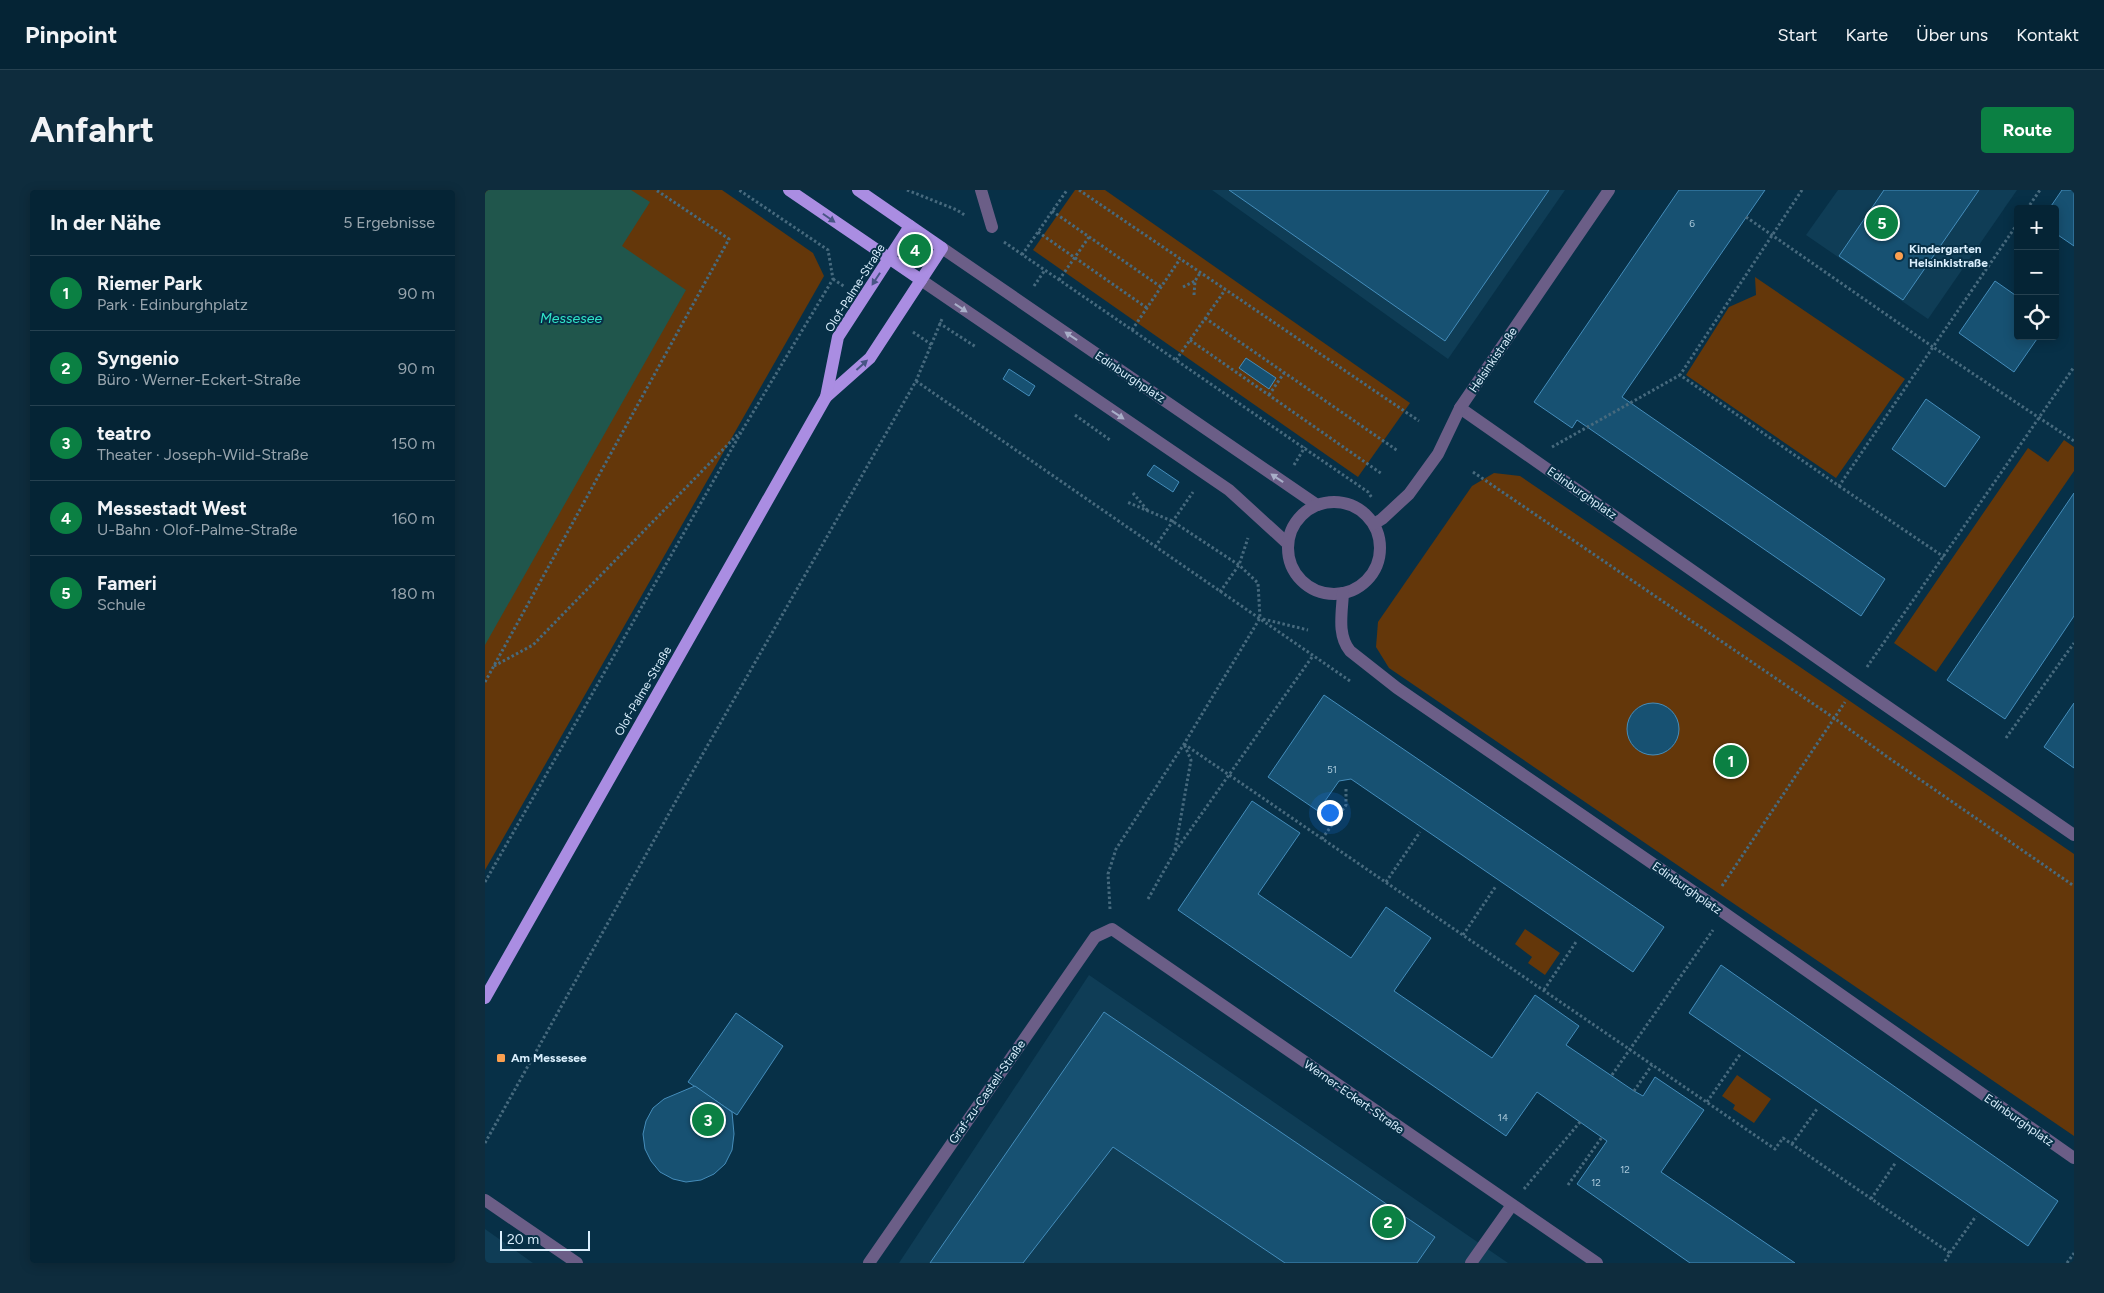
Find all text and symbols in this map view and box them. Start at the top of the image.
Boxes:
text: Pinpoint [25,20,117,49]
text: Start [1778,24,1817,46]
text: Karte [1845,24,1888,46]
text: Über uns [1916,24,1988,46]
text: Kontakt [2016,24,2079,46]
button: Route [1981,107,2074,153]
text: Anfahrt [30,109,154,151]
pin: 5 [1866,204,1898,242]
map controls [2014,205,2059,340]
button: + [2014,205,2059,250]
text: In der Nähe [50,210,161,235]
text: 5 Ergebnisse [343,213,435,232]
one-way arrow [823,213,836,223]
house number: 6 [1689,217,1695,230]
pin: 4 [899,231,931,269]
street label: Olof-Palme-Straße [822,241,888,335]
place label: Kindergarten Helsinkistraße [1909,242,1988,270]
marker: Kindergarten Helsinkistraße [1893,250,1905,262]
button: − [2014,250,2059,295]
text: Riemer Park [97,272,202,295]
one-way arrow [871,272,881,285]
text: 1 [63,284,69,303]
text: 90 m [398,284,435,303]
text: Park · Edinburghplatz [97,295,248,314]
button: locate [2014,295,2059,340]
one-way arrow [954,303,968,313]
water label: Messesee [540,310,602,327]
street label: Helsinkistraße [1466,324,1520,395]
one-way arrow [1064,331,1078,341]
text: Syngenio [97,347,179,370]
street label: Edinburghplatz [1092,348,1168,406]
text: 2 [61,359,71,378]
text: 90 m [398,359,435,378]
one-way arrow [856,359,868,371]
text: Büro · Werner-Eckert-Straße [97,370,301,389]
one-way arrow [1111,410,1125,420]
text: teatro [97,422,151,445]
text: 3 [62,434,70,453]
text: 150 m [391,434,435,453]
text: Theater · Joseph-Wild-Straße [97,445,308,464]
street label: Edinburghplatz [1545,464,1619,522]
one-way arrow [1270,473,1283,483]
text: Messestadt West [97,497,247,520]
text: 4 [61,509,71,528]
text: 160 m [392,509,435,528]
text: U-Bahn · Olof-Palme-Straße [97,520,298,539]
text: Fameri [97,572,157,595]
text: 5 [61,584,71,603]
text: 180 m [391,584,435,603]
text: Schule [97,595,146,614]
street label: Olof-Palme-Straße [612,643,675,738]
pin: 1 [1715,742,1747,780]
house number: 51 [1327,763,1337,776]
your location [1317,800,1343,826]
street label: Edinburghplatz [1650,859,1724,917]
street label: Graf-zu-Castell-Straße [946,1037,1028,1147]
place label: Am Messesee [511,1051,587,1065]
marker: Am Messesee [495,1052,507,1064]
street label: Werner-Eckert-Straße [1301,1057,1407,1137]
street label: Edinburghplatz [1982,1091,2056,1149]
pin: 3 [692,1101,724,1139]
house number: 14 [1498,1111,1508,1124]
house number: 12 [1620,1163,1630,1176]
house number: 12 [1591,1176,1601,1189]
pin: 2 [1372,1203,1404,1241]
scale bar [500,1228,590,1251]
text: 20 m [507,1231,539,1248]

